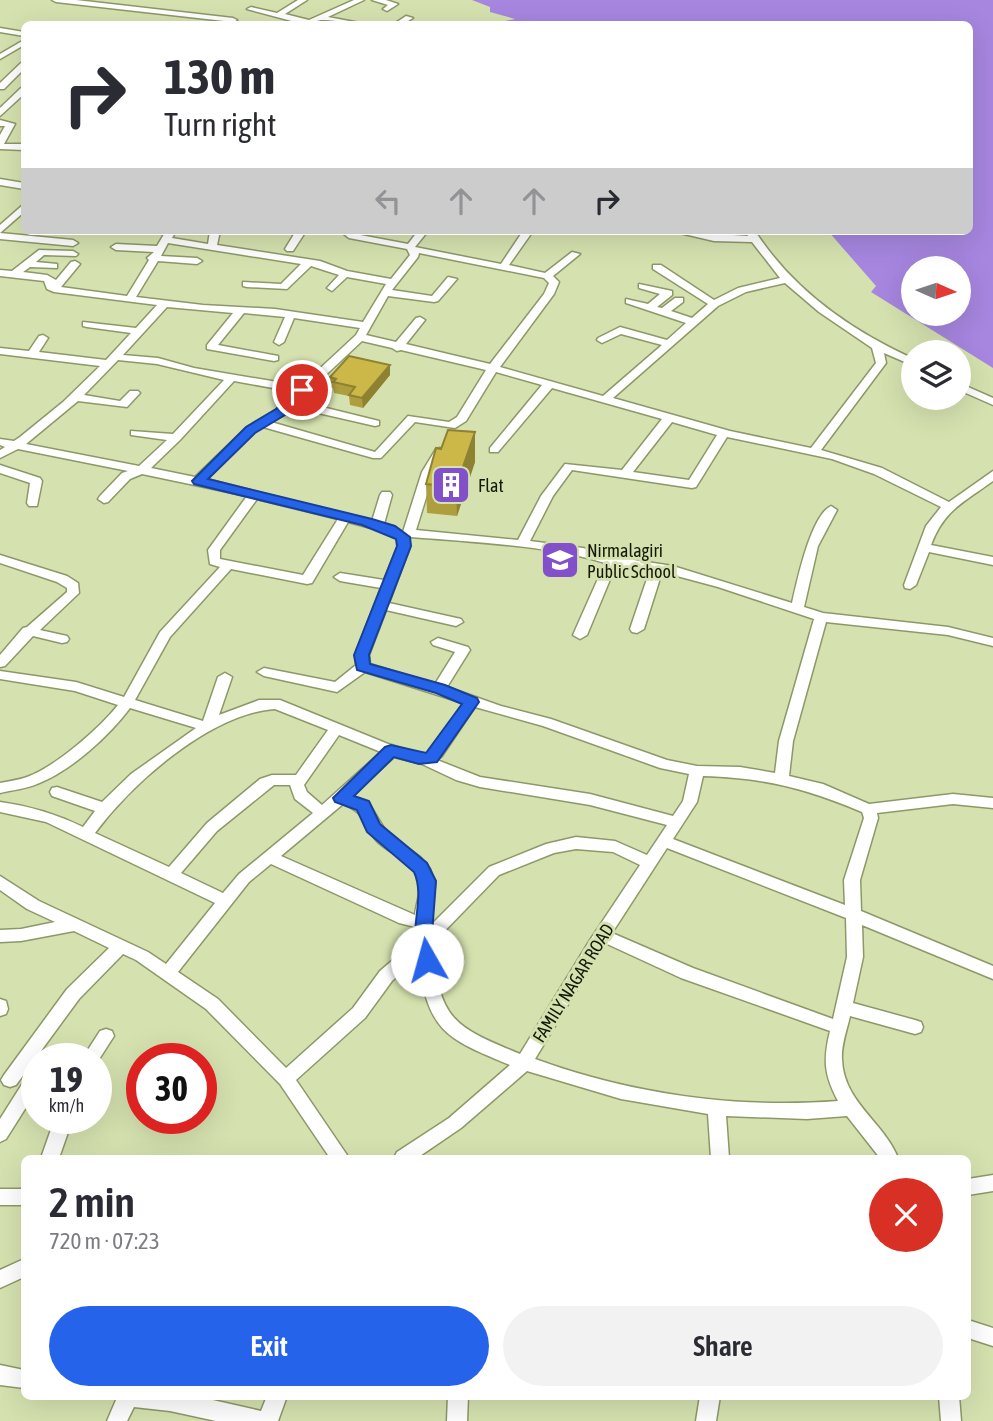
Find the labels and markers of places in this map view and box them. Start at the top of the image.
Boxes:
pin [272,360,332,420]
building icon: Flat [430,464,472,506]
place label: Flat [478,475,504,496]
school or university icon: Nirmalagiri Public School [539,539,581,581]
place label: Nirmalagiri Public School [587,540,676,582]

